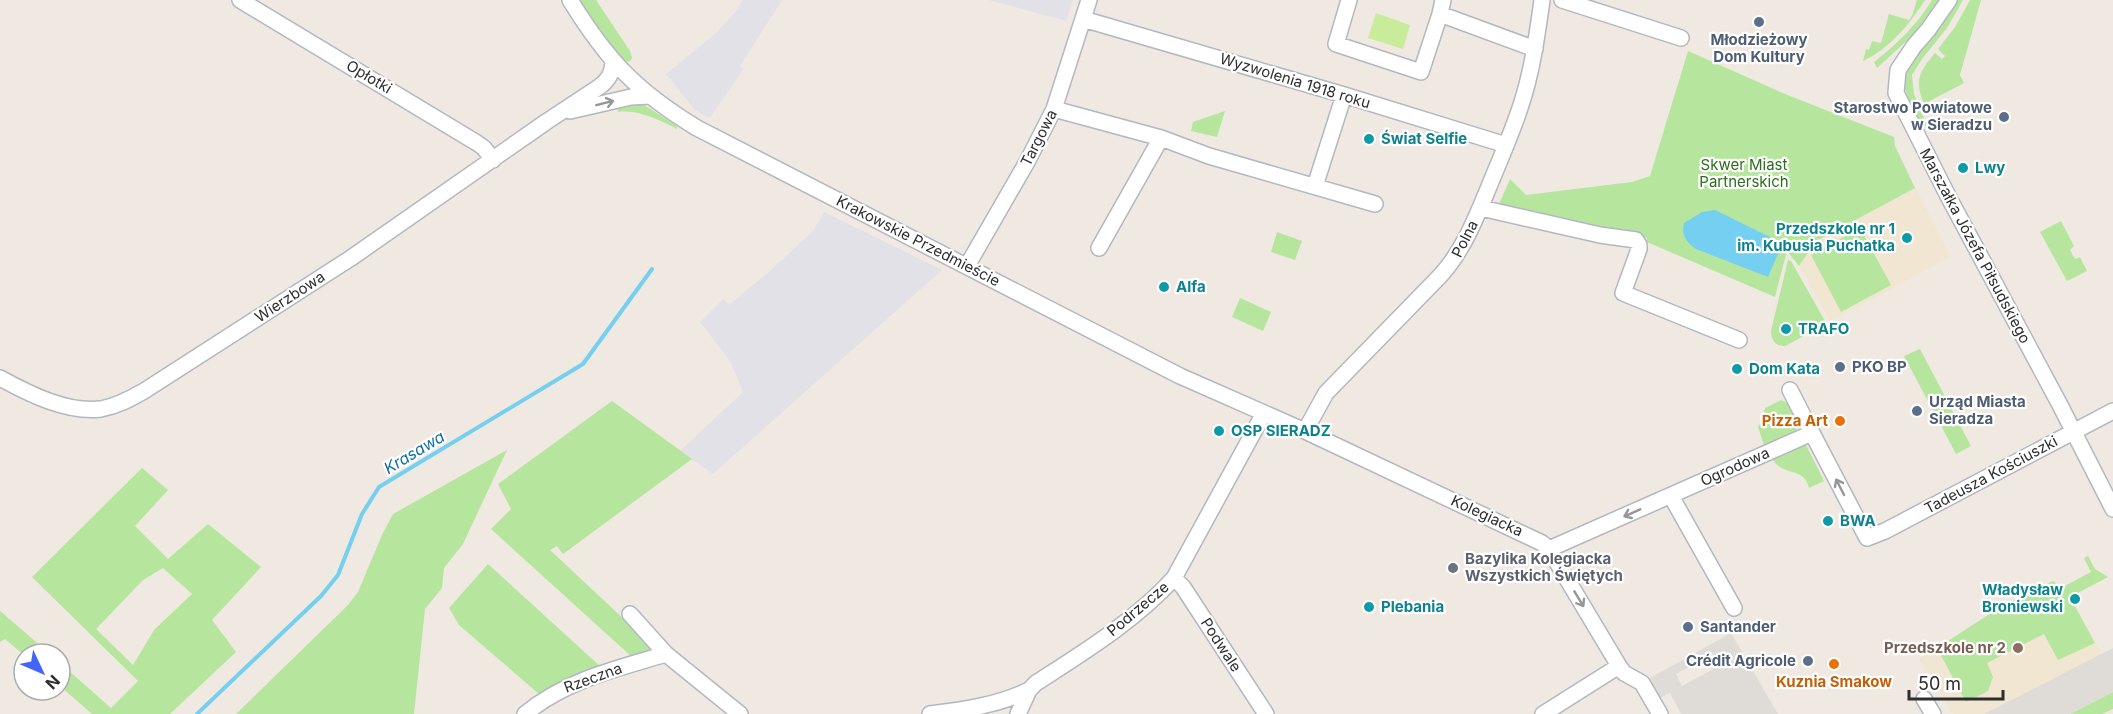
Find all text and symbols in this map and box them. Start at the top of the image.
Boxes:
marker: Młodzieżowy Dom Kultury [1752,15,1766,29]
place label: Młodzieżowy Dom Kultury [1710,30,1808,66]
street label: Wyzwolenia 1918 roku [1218,49,1373,112]
street label: Opłotki [343,56,396,98]
one-way arrow [595,96,614,108]
place label: Starostwo Powiatowe w Sieradzu [1834,98,1992,134]
street label: Targowa [1016,106,1061,169]
marker: Starostwo Powiatowe w Sieradzu [1997,110,2011,124]
place label: Świat Selfie [1381,129,1467,148]
marker: Świat Selfie [1362,132,1376,146]
street label: Marszałka Józefa Piłsudskiego [1916,145,2035,347]
park label: Skwer Miast Partnerskich [1699,155,1789,191]
place label: Lwy [1975,158,2005,177]
marker: Lwy [1956,161,1970,175]
street label: Krakowskie Przedmieście [833,191,1003,290]
street label: Polna [1447,217,1482,261]
place label: Przedszkole nr 1 im. Kubusia Puchatka [1737,219,1895,255]
marker: Przedszkole nr 1 im. Kubusia Puchatka [1900,231,1914,245]
street label: Wierzbowa [251,267,328,326]
place label: Alfa [1176,277,1206,296]
marker: Alfa [1157,280,1171,294]
place label: TRAFO [1798,319,1849,338]
marker: TRAFO [1779,322,1793,336]
place label: PKO BP [1852,357,1907,376]
place label: Dom Kata [1749,359,1820,378]
marker: PKO BP [1833,360,1847,374]
marker: Dom Kata [1730,362,1744,376]
place label: Urząd Miasta Sieradza [1929,392,2026,428]
marker: Urząd Miasta Sieradza [1910,404,1924,418]
place label: Pizza Art [1762,411,1828,430]
marker: Pizza Art [1833,414,1847,428]
place label: OSP SIERADZ [1231,421,1331,440]
marker: OSP SIERADZ [1212,424,1226,438]
water label: Krasawa [380,426,448,478]
street label: Tadeusza Kościuszki [1921,431,2061,518]
street label: Ogrodowa [1697,443,1772,490]
one-way arrow [1833,478,1845,496]
street label: Kolegiacka [1448,491,1526,541]
one-way arrow [1623,508,1641,519]
place label: BWA [1840,511,1876,530]
marker: BWA [1821,514,1835,528]
place label: Bazylika Kolegiacka Wszystkich Świętych [1465,549,1623,585]
marker: Bazylika Kolegiacka Wszystkich Świętych [1446,561,1460,575]
street label: Podrzecze [1103,577,1173,640]
place label: Władysław Broniewski [1982,580,2063,616]
one-way arrow [1573,590,1585,607]
marker: Władysław Broniewski [2068,592,2082,606]
place label: Plebania [1381,597,1444,616]
marker: Plebania [1362,600,1376,614]
street label: Podwale [1197,614,1246,675]
place label: Santander [1700,617,1776,636]
marker: Santander [1681,620,1695,634]
place label: Przedszkole nr 2 [1884,638,2006,657]
marker: Przedszkole nr 2 [2011,641,2025,655]
north arrow [12,642,72,702]
place label: Crédit Agricole [1686,651,1796,670]
marker: Crédit Agricole [1801,654,1815,668]
marker: Kuznia Smakow [1827,657,1841,671]
street label: Rzeczna [561,658,624,697]
scale bar [1909,663,2004,701]
text: N [41,671,64,694]
place label: Kuznia Smakow [1776,672,1892,691]
text: 50 m [1918,673,1961,694]

